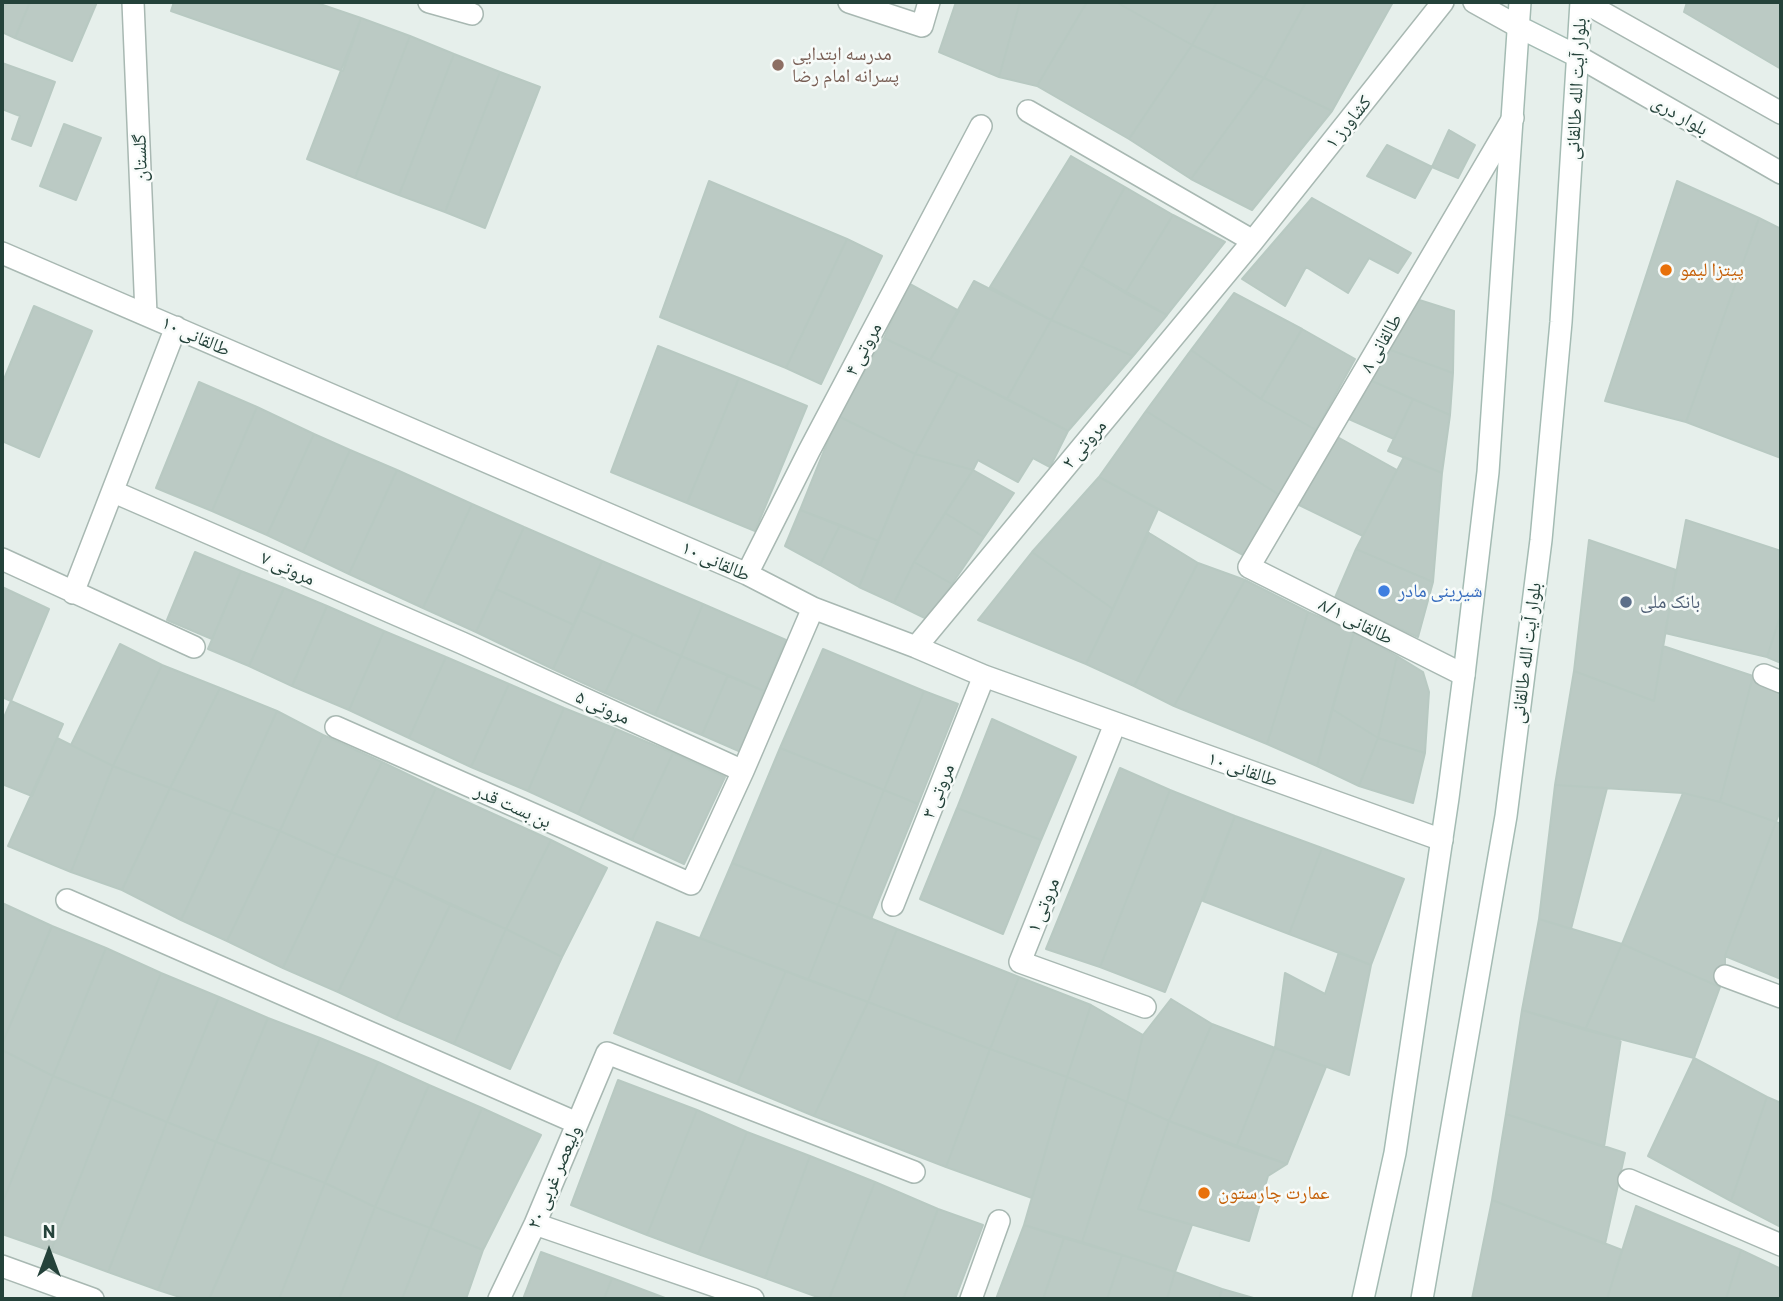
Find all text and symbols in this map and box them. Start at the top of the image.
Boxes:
street label: بلوار آیت الله طالقانی [1561,17,1591,161]
place label: مدرسه ابتدایی پسرانه امام رضا [792,43,899,87]
marker: مدرسه ابتدایی پسرانه امام رضا [770,57,786,73]
street label: بلوار دری [1648,90,1712,140]
street label: کشاورز ۱ [1320,91,1376,153]
street label: گلستان [128,134,152,182]
place label: پیتزا لیمو [1680,259,1744,281]
marker: پیتزا لیمو [1658,262,1674,278]
street label: طالقانی ۸ [1355,310,1407,376]
street label: طالقانی ۱۰ [158,311,234,361]
street label: مروتی ۴ [840,318,886,380]
street label: مروتی ۲ [1057,415,1111,473]
street label: طالقانی ۱۰ [678,536,754,586]
street label: مروتی ۷ [257,546,319,590]
place label: شیرینی مادر [1398,580,1483,602]
street label: بلوار آیت الله طالقانی [1506,581,1546,725]
marker: شیرینی مادر [1376,583,1392,599]
place label: بانک ملی [1640,591,1700,613]
street label: طالقانی ۸/۱ [1315,593,1397,649]
marker: بانک ملی [1618,594,1634,610]
street label: مروتی ۵ [572,685,634,729]
street label: طالقانی ۱۰ [1205,746,1281,792]
street label: مروتی ۳ [917,760,959,822]
street label: بن بست قدر [471,779,555,833]
street label: مروتی ۱ [1022,874,1064,936]
street label: ولیعصر غربی ۲۰ [522,1122,586,1232]
place label: عمارت چارستون [1218,1182,1330,1204]
marker: عمارت چارستون [1196,1185,1212,1201]
north arrow [14,1217,84,1287]
text: N [43,1219,55,1242]

